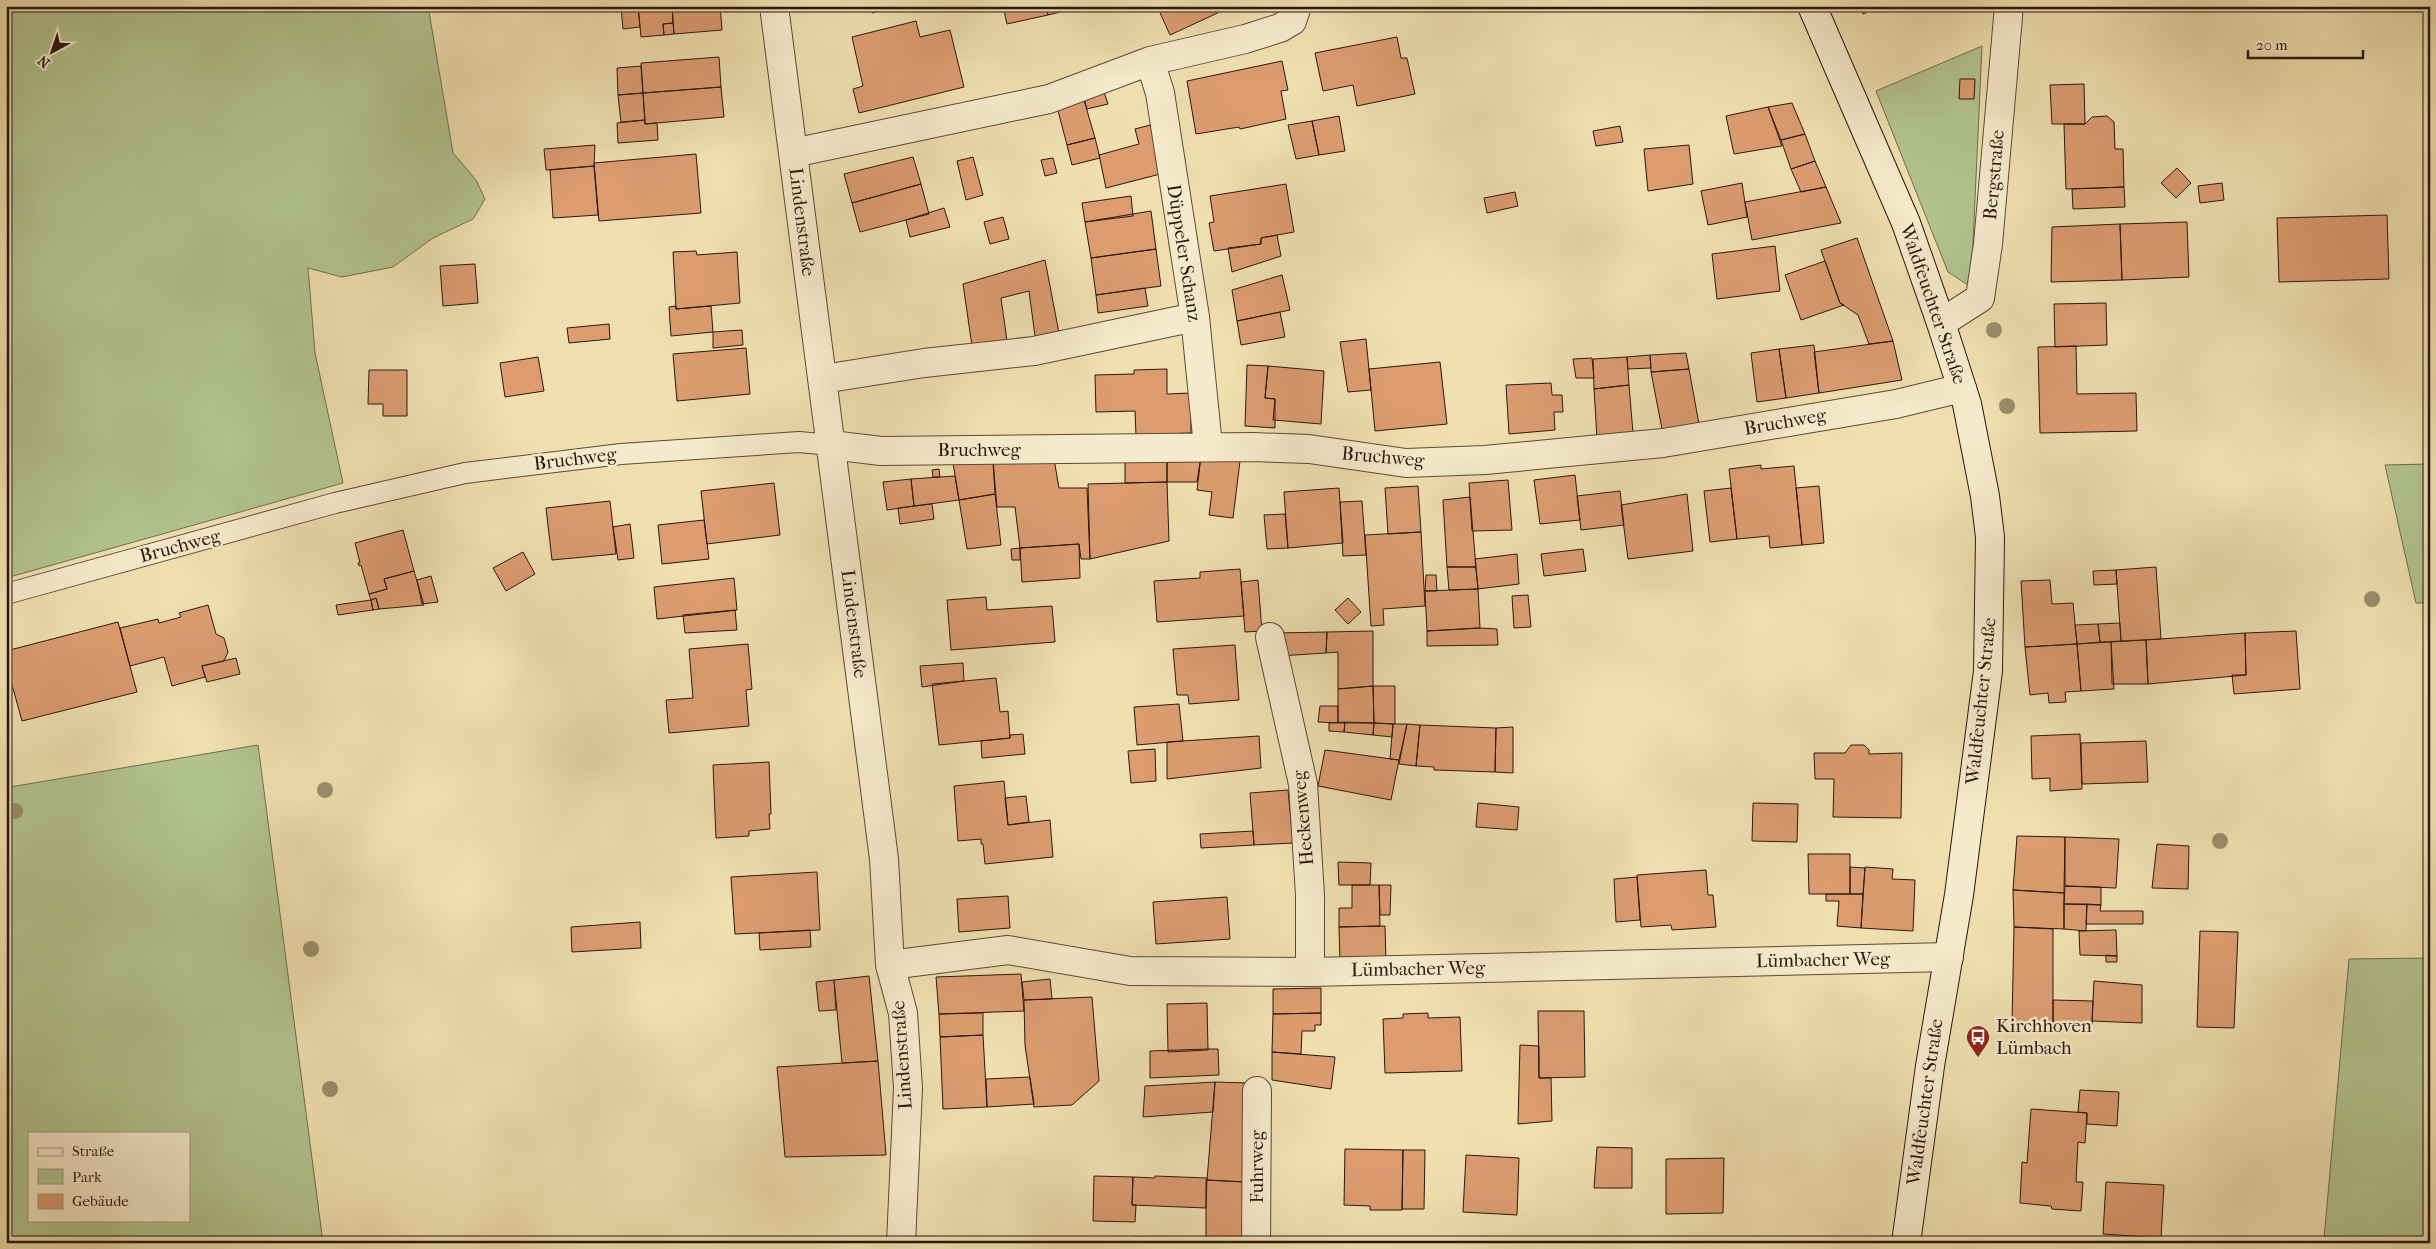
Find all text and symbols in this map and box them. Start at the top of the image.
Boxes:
north arrow [28,28,78,78]
scale bar [2248,28,2364,60]
text: 20 m [2256,36,2288,54]
text: N [34,51,53,72]
street label: Bergstraße [1979,129,2009,221]
street label: Lindenstraße [784,166,820,278]
street label: Düppeler Schanz [1162,183,1206,323]
street label: Waldfeuchter Straße [1895,220,1971,387]
street label: Bruchweg [1742,404,1829,440]
street label: Bruchweg [937,439,1021,461]
street label: Bruchweg [1341,442,1426,472]
street label: Bruchweg [532,443,618,475]
street label: Bruchweg [137,524,224,567]
street label: Lindenstraße [836,568,872,680]
street label: Waldfeuchter Straße [1961,616,2001,787]
street label: Heckenweg [1288,769,1318,866]
street label: Lümbacher Weg [1756,948,1891,972]
street label: Lümbacher Weg [1351,957,1486,981]
street label: Lindenstraße [887,1000,917,1110]
place label: Kirchhoven Lümbach [1996,1015,2092,1059]
street label: Waldfeuchter Straße [1902,1017,1948,1188]
bus stop icon: Kirchhoven Lümbach [1965,1024,1991,1058]
street label: Fuhrweg [1246,1130,1268,1204]
legend [28,1132,190,1222]
text: Straße [72,1142,115,1160]
text: Park [72,1168,102,1186]
text: Gebäude [72,1192,129,1210]

